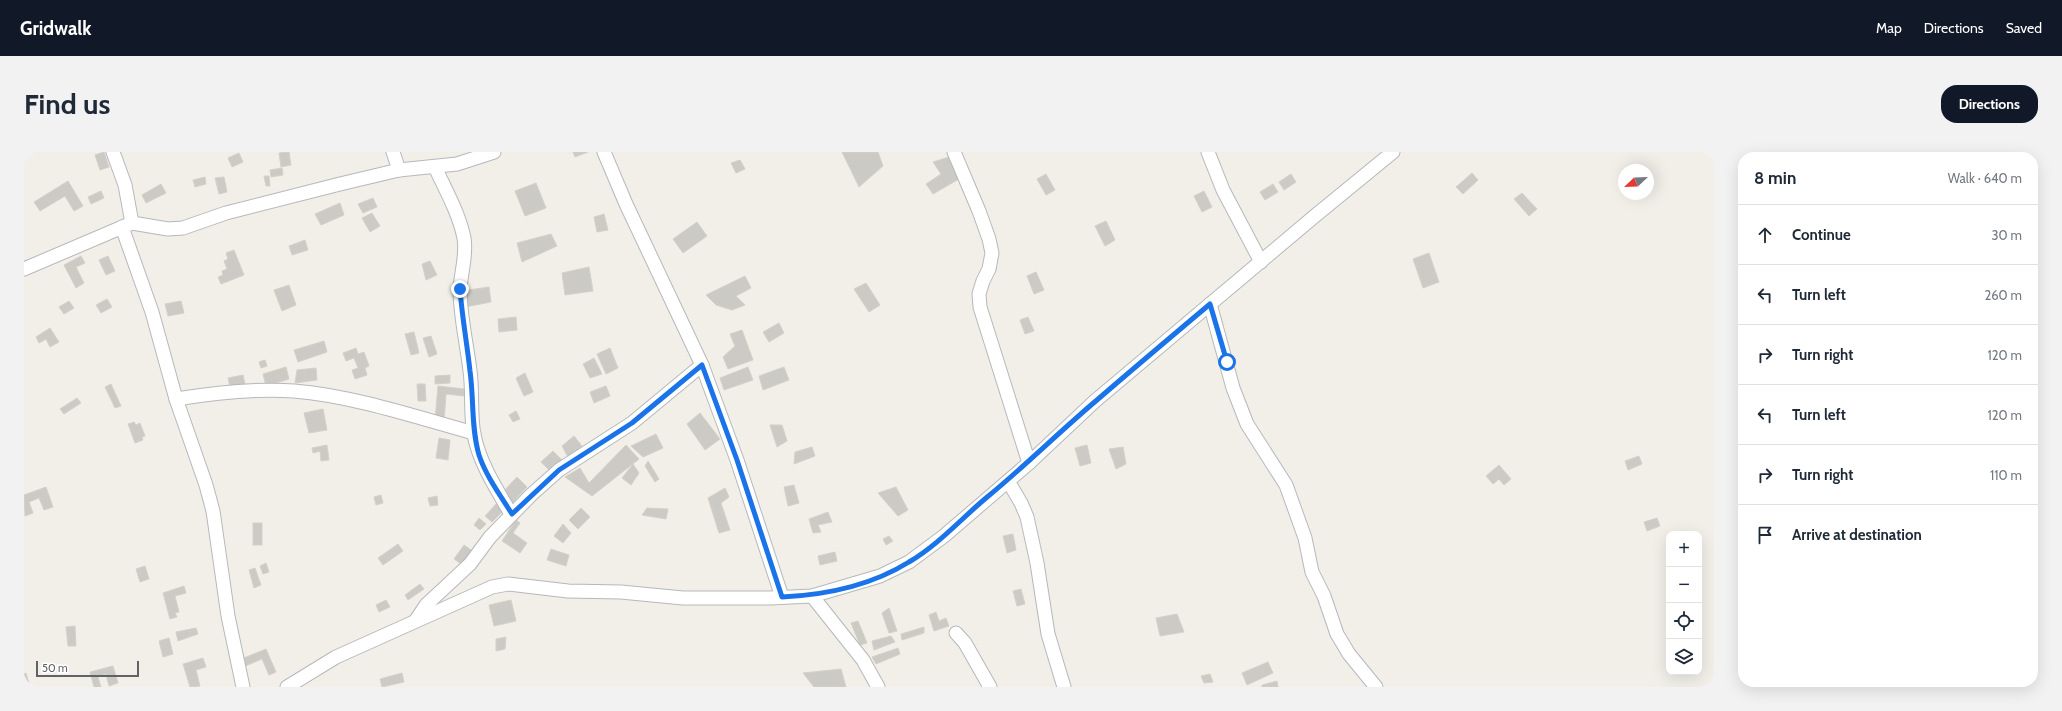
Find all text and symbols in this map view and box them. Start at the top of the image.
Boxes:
text: Gridwalk [20,17,92,40]
text: Map [1876,19,1902,37]
text: Directions [1924,19,1984,37]
text: Saved [2006,19,2042,37]
button: Directions [1941,85,2038,123]
text: Find us [24,87,110,121]
north arrow [1618,164,1654,200]
text: 8 min [1754,168,1796,188]
text: Walk · 640 m [1948,170,2022,186]
icon: ahead [1754,224,1776,246]
text: Continue [1792,226,1851,244]
text: 30 m [1992,227,2022,243]
route end [451,280,469,298]
icon: left [1754,284,1776,306]
text: Turn left [1792,286,1846,304]
text: 260 m [1984,287,2022,303]
icon: right [1754,344,1776,366]
text: Turn right [1792,346,1853,364]
text: 120 m [1988,347,2022,363]
route start [1218,353,1236,371]
icon: left [1754,404,1776,426]
text: Turn left [1792,406,1846,424]
text: 120 m [1988,407,2022,423]
icon: right [1754,464,1776,486]
text: Turn right [1792,466,1853,484]
text: 110 m [1990,467,2022,483]
icon: arrive [1754,524,1776,546]
text: Arrive at destination [1792,526,1922,544]
map controls [1666,531,1702,675]
button: + [1666,531,1702,567]
button: − [1666,567,1702,603]
button: locate [1666,603,1702,639]
button: layers [1666,639,1702,675]
scale bar [36,659,139,678]
text: 50 m [42,661,68,675]

